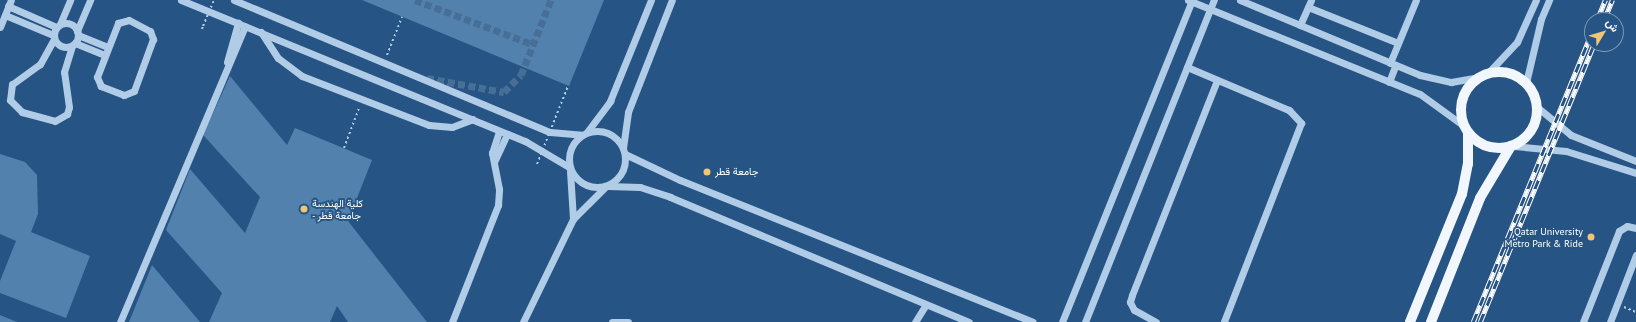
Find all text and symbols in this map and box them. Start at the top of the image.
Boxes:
north arrow [1584,12,1624,52]
text: ش [1603,16,1622,35]
place label: جامعة قطر [715,166,758,178]
marker: جامعة قطر [702,167,712,177]
place label: كلية الهندسة - جامعة قطر [312,197,363,220]
marker: كلية الهندسة - جامعة قطر [299,204,309,214]
place label: Qatar University Metro Park & Ride [1504,225,1583,248]
marker: Qatar University Metro Park & Ride [1586,232,1596,242]

